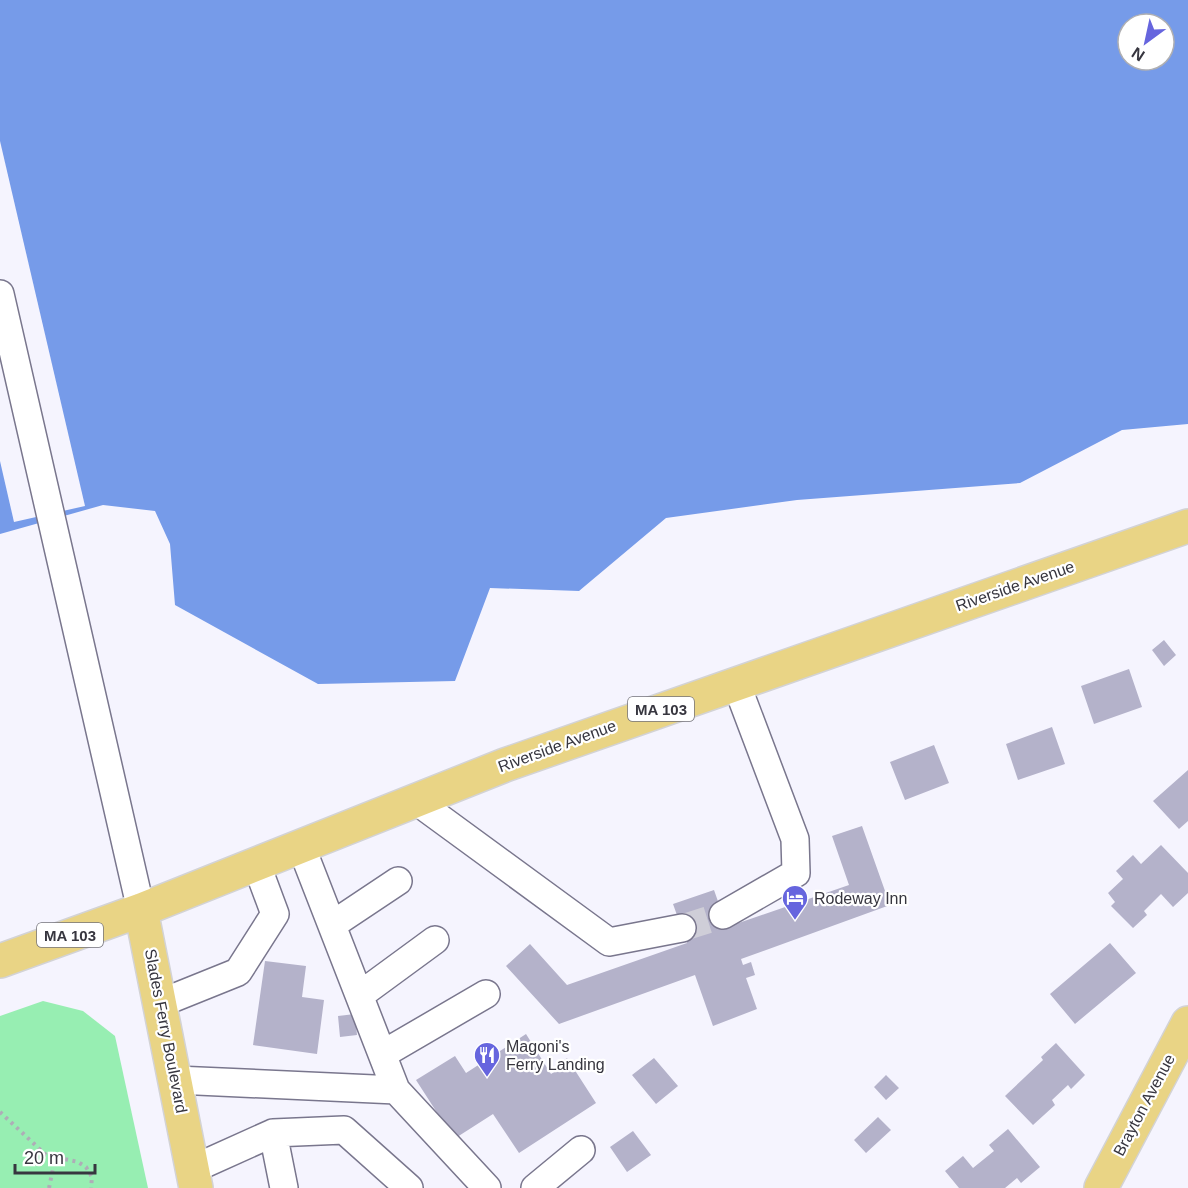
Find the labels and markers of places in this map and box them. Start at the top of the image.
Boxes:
hotel icon: Rodeway Inn [780,883,810,921]
place label: Rodeway Inn [814,890,907,907]
place label: Magoni's Ferry Landing [506,1038,605,1073]
restaurant icon: Magoni's Ferry Landing [472,1040,502,1078]

